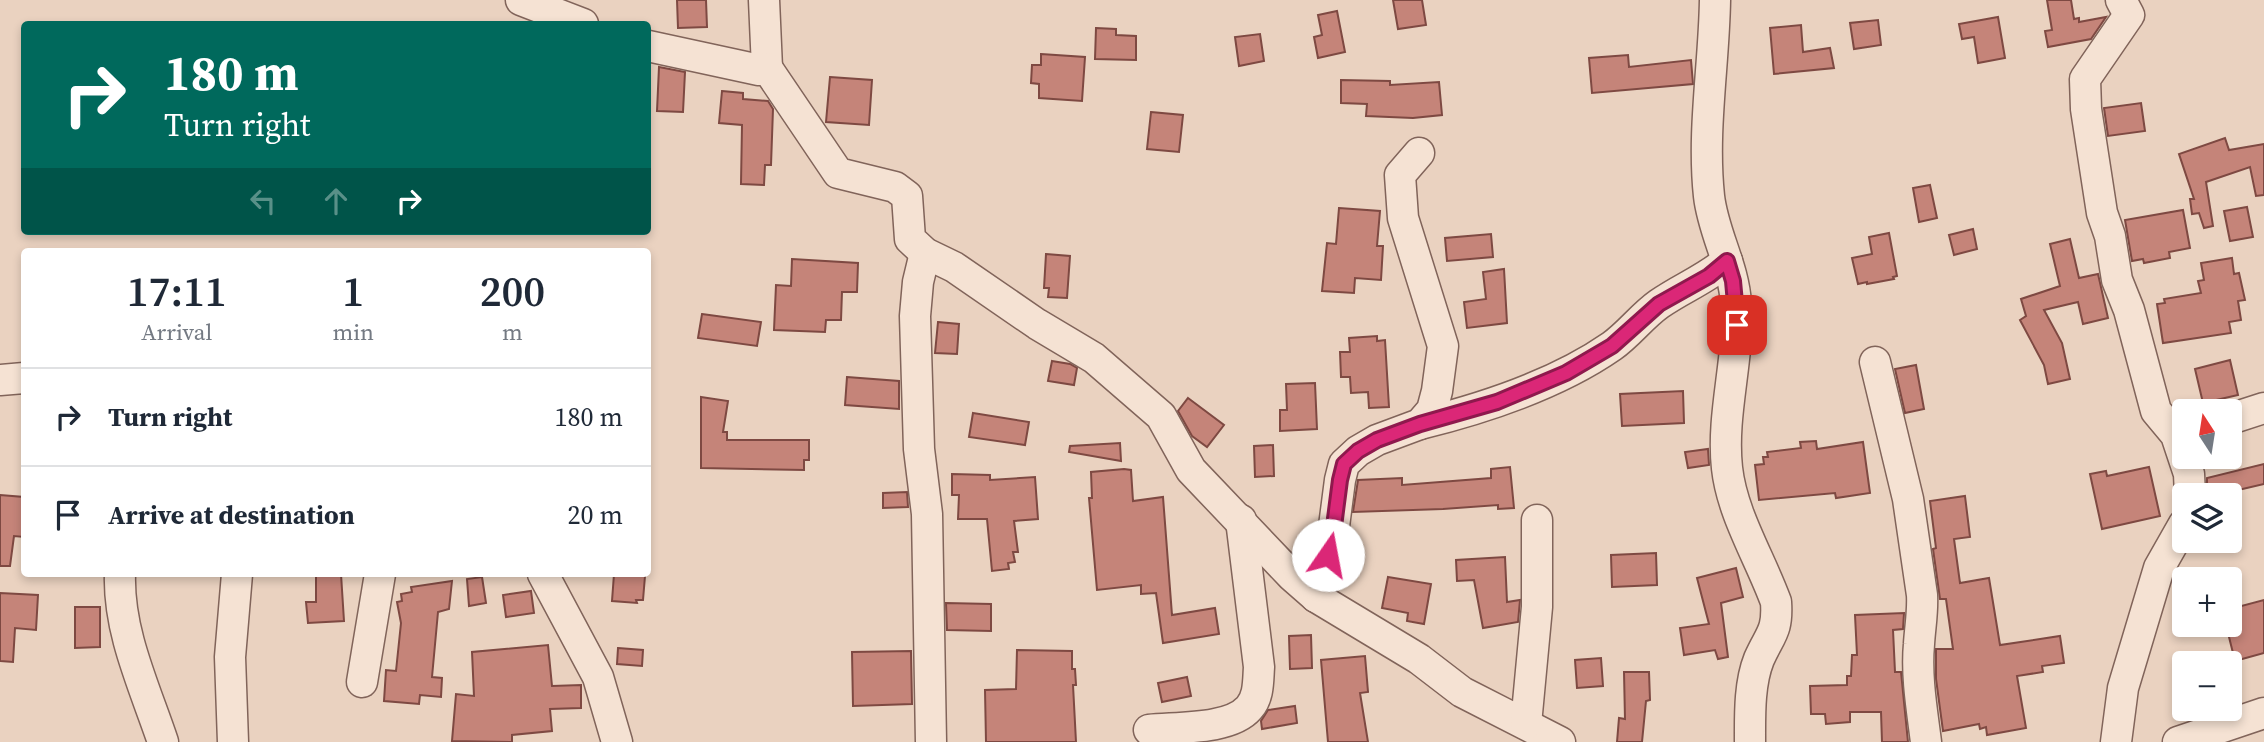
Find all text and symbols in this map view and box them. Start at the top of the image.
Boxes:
text: 180 m [164,39,299,106]
icon: right [49,49,140,140]
text: Turn right [164,103,310,147]
icon: left [244,182,282,220]
icon: ahead [317,182,355,220]
icon: right [390,182,428,220]
text: 17:11 [127,262,227,320]
text: 1 [342,262,364,320]
text: 200 [480,262,545,320]
pin [1707,295,1767,355]
icon: arrive [1718,306,1756,344]
text: Arrival [141,316,212,348]
text: min [332,316,374,348]
text: m [502,316,523,348]
icon: right [49,398,87,436]
text: Turn right [108,399,232,435]
text: 180 m [555,399,623,435]
north arrow [2172,399,2242,469]
map controls [2172,399,2242,721]
button: layers [2172,483,2242,553]
icon: arrive [49,496,87,534]
text: Arrive at destination [108,497,355,533]
text: 20 m [568,497,623,533]
position arrow [1291,518,1365,592]
button: + [2172,567,2242,637]
button: − [2172,651,2242,721]

